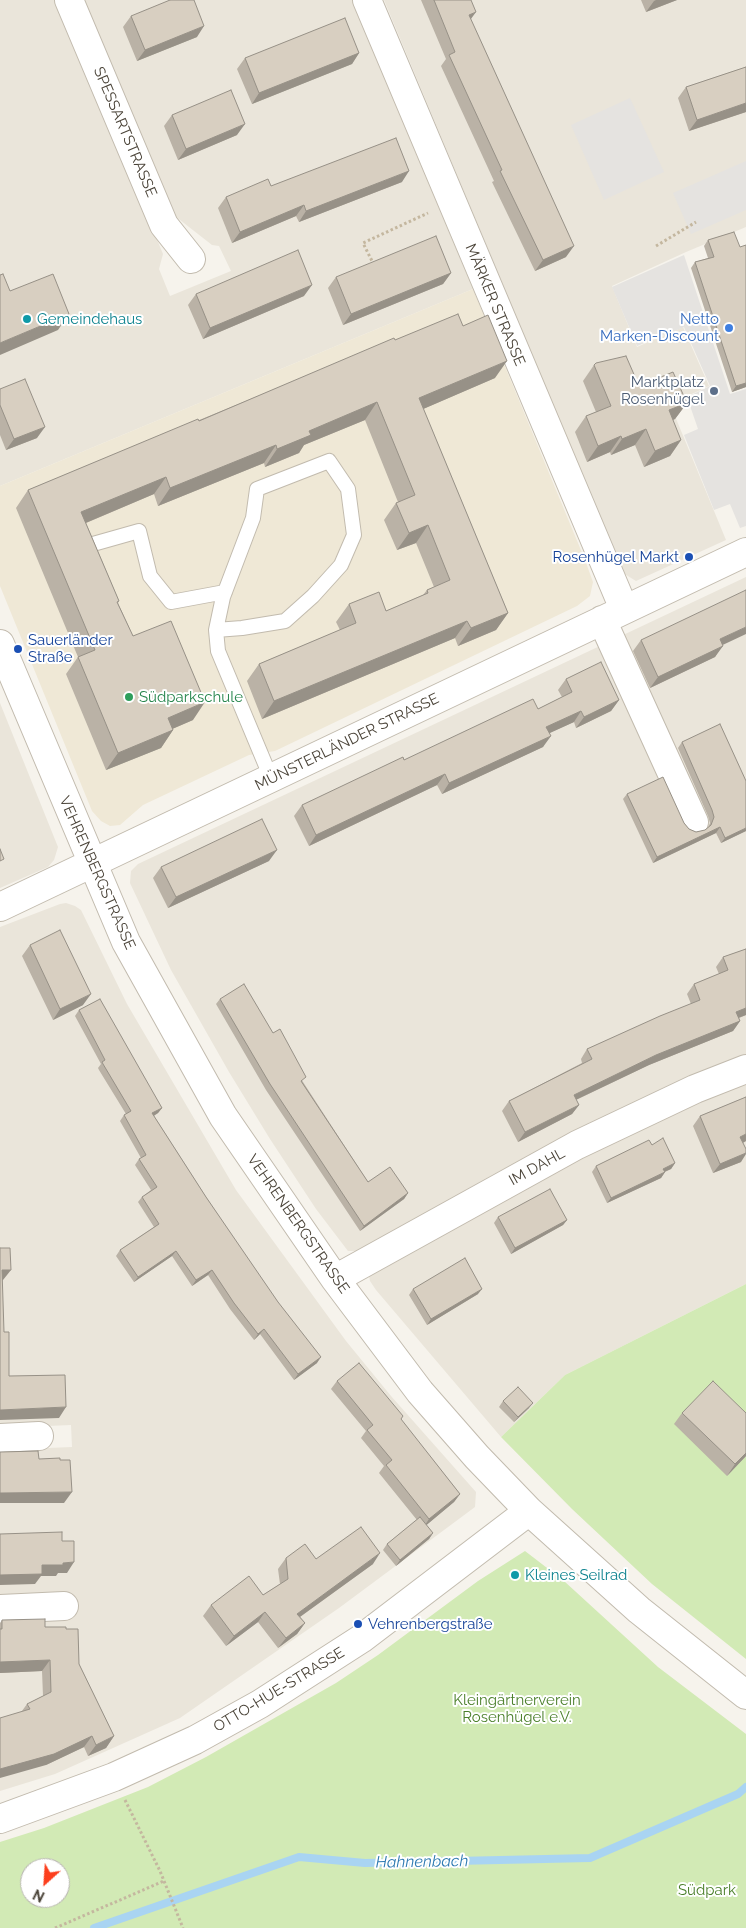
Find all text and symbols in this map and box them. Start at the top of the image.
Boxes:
street label: SPESSARTSTRASSE [89,64,161,200]
street label: MÄRKER STRASSE [461,241,529,369]
place label: Gemeindehaus [37,310,142,328]
place label: Netto Marken-Discount [600,310,719,345]
marker: Gemeindehaus [21,313,33,325]
marker: Netto Marken-Discount [723,322,735,334]
place label: Marktplatz Rosenhügel [621,373,704,408]
marker: Marktplatz Rosenhügel [708,385,720,397]
place label: Rosenhügel Markt [553,548,679,566]
marker: Rosenhügel Markt [683,551,695,563]
place label: Sauerländer Straße [28,631,113,666]
marker: Sauerländer Straße [12,643,24,655]
place label: Südparkschule [139,688,243,706]
street label: MÜNSTERLÄNDER STRASSE [252,690,442,794]
marker: Südparkschule [123,691,135,703]
street label: VEHRENBERGSTRASSE [55,794,139,952]
street label: IM DAHL [506,1144,568,1190]
street label: VEHRENBERGSTRASSE [243,1151,353,1297]
place label: Kleines Seilrad [525,1566,627,1584]
marker: Kleines Seilrad [509,1569,521,1581]
place label: Vehrenbergstraße [368,1615,492,1633]
marker: Vehrenbergstraße [352,1618,364,1630]
street label: OTTO-HUE-STRASSE [210,1644,348,1736]
park label: Kleingärtnerverein Rosenhügel e.V. [453,1691,581,1726]
water label: Hahnenbach [376,1852,468,1872]
north arrow [20,1858,70,1908]
park label: Südpark [678,1881,736,1899]
text: N [31,1886,47,1905]

